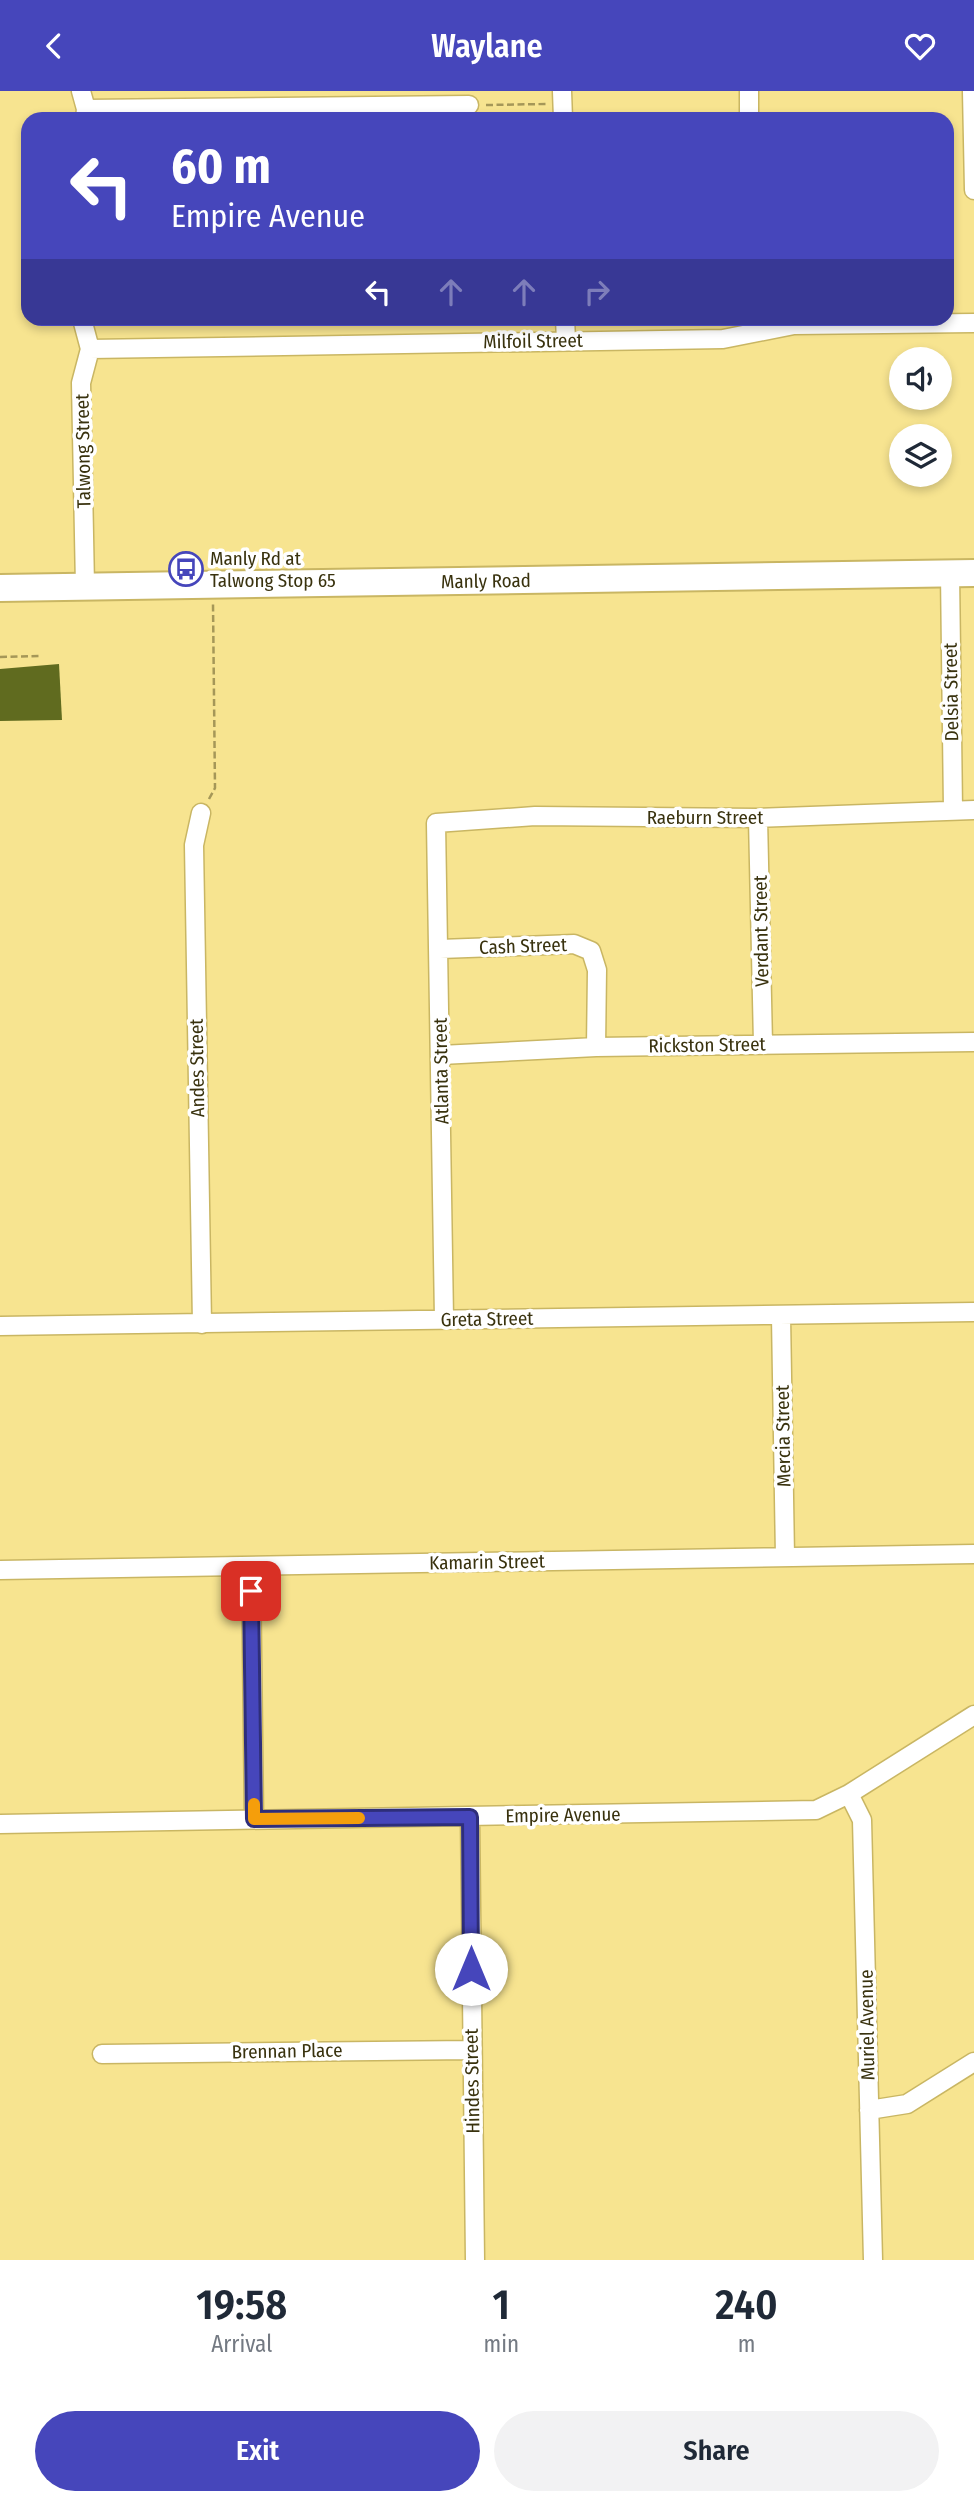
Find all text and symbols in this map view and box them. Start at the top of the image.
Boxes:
icon: back [35,27,73,65]
text: Waylane [431,27,543,65]
icon: heart [901,27,939,65]
text: 60 m [171,137,271,196]
icon: left [56,140,147,231]
text: Empire Avenue [171,197,365,235]
icon: left [359,273,397,311]
icon: ahead [432,273,470,311]
icon: ahead [505,273,543,311]
icon: right [578,273,616,311]
street label: Milfoil Street [483,329,584,353]
map controls [889,347,952,487]
button: sound [889,347,952,410]
street label: Talwong Street [70,393,95,508]
button: layers [889,424,952,487]
place label: Manly Rd at Talwong Stop 65 [210,547,336,592]
bus stop icon: Manly Rd at Talwong Stop 65 [167,550,205,588]
street label: Manly Road [441,568,531,593]
street label: Delsia Street [939,642,963,742]
street label: Raeburn Street [647,806,764,829]
street label: Verdant Street [749,874,773,987]
street label: Cash Street [479,933,568,959]
street label: Atlanta Street [429,1017,453,1125]
street label: Andes Street [185,1018,209,1118]
street label: Rickston Street [648,1032,767,1058]
street label: Greta Street [440,1307,534,1331]
street label: Mercia Street [771,1384,795,1487]
street label: Kamarin Street [429,1549,546,1575]
pin [221,1561,281,1621]
icon: arrive [232,1572,270,1610]
street label: Empire Avenue [505,1802,621,1828]
position arrow [434,1932,508,2006]
street label: Muriel Avenue [855,1969,879,2081]
street label: Hindes Street [460,2027,484,2134]
street label: Brennan Place [231,2039,343,2063]
text: 19:58 [196,2280,287,2330]
text: 1 [493,2280,510,2330]
text: 240 [715,2280,778,2330]
text: Arrival [211,2330,272,2358]
text: min [483,2330,519,2358]
text: m [738,2330,755,2358]
button: Exit [35,2411,480,2491]
button: Share [494,2411,939,2491]

